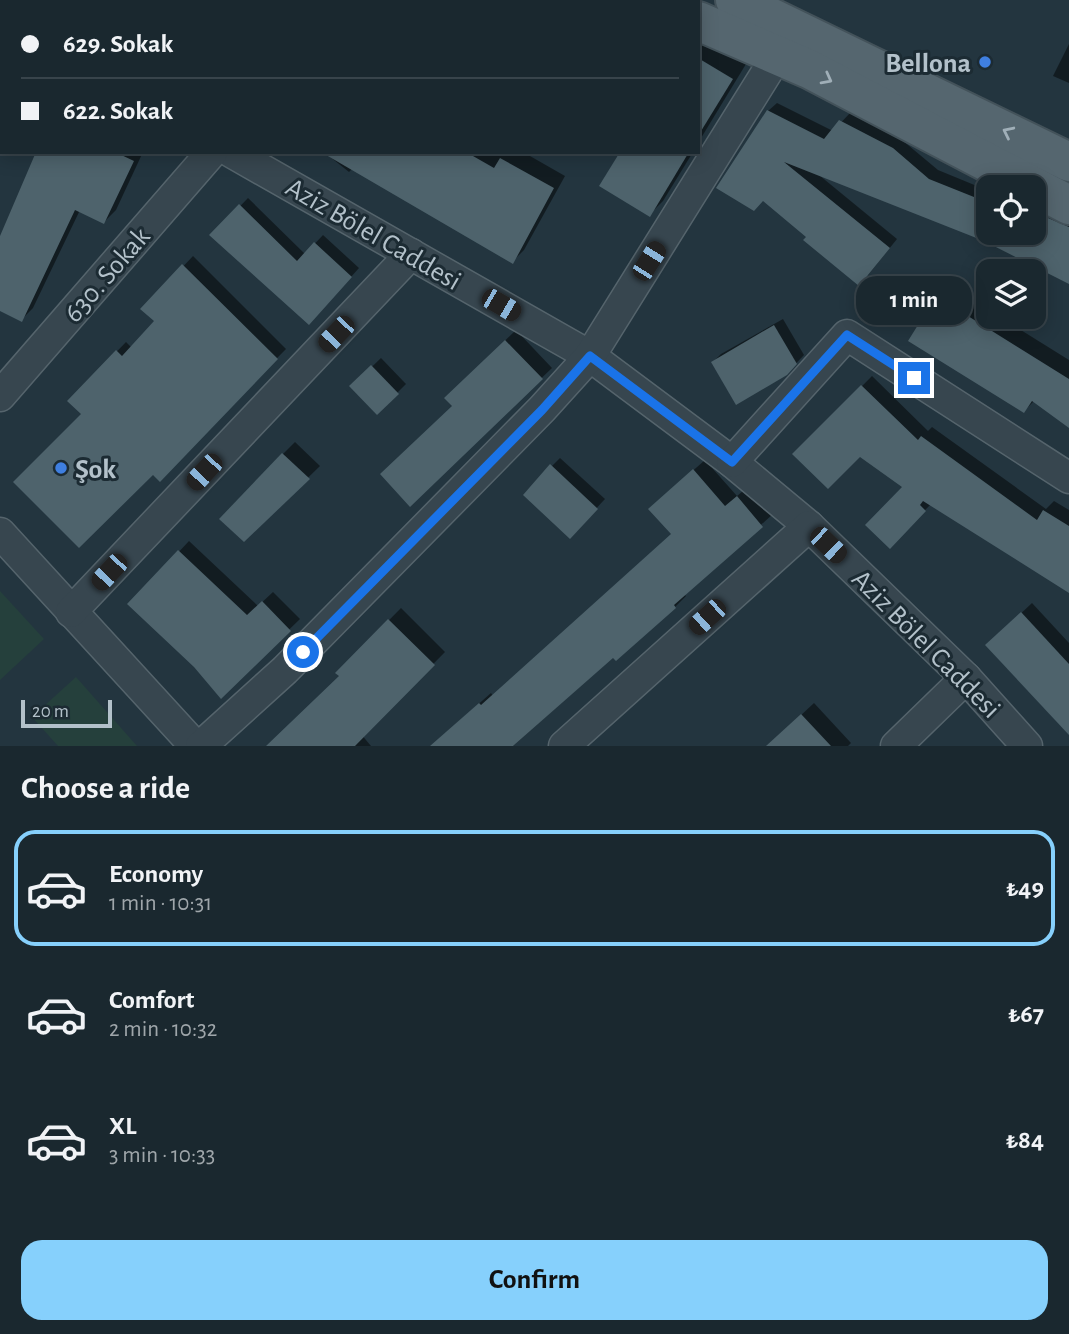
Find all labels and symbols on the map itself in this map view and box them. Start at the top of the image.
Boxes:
place label: Bellona [885,50,971,78]
marker: Bellona [977,54,993,70]
one-way arrow [820,71,833,84]
one-way arrow [1003,127,1015,141]
street label: Aziz Bölel Caddesi [281,173,465,296]
street label: 630. Sokak [59,223,156,328]
car [629,238,670,284]
callout: 1 min [856,276,972,326]
car [478,285,525,325]
car [314,312,359,356]
route end [898,362,930,394]
car [182,449,227,495]
place label: Şok [75,456,116,484]
marker: Şok [53,460,69,476]
car [806,523,851,567]
car [87,549,132,595]
street label: Aziz Bölel Caddesi [846,565,1005,724]
car [685,595,730,639]
route start [287,636,319,668]
scale bar [21,697,112,729]

